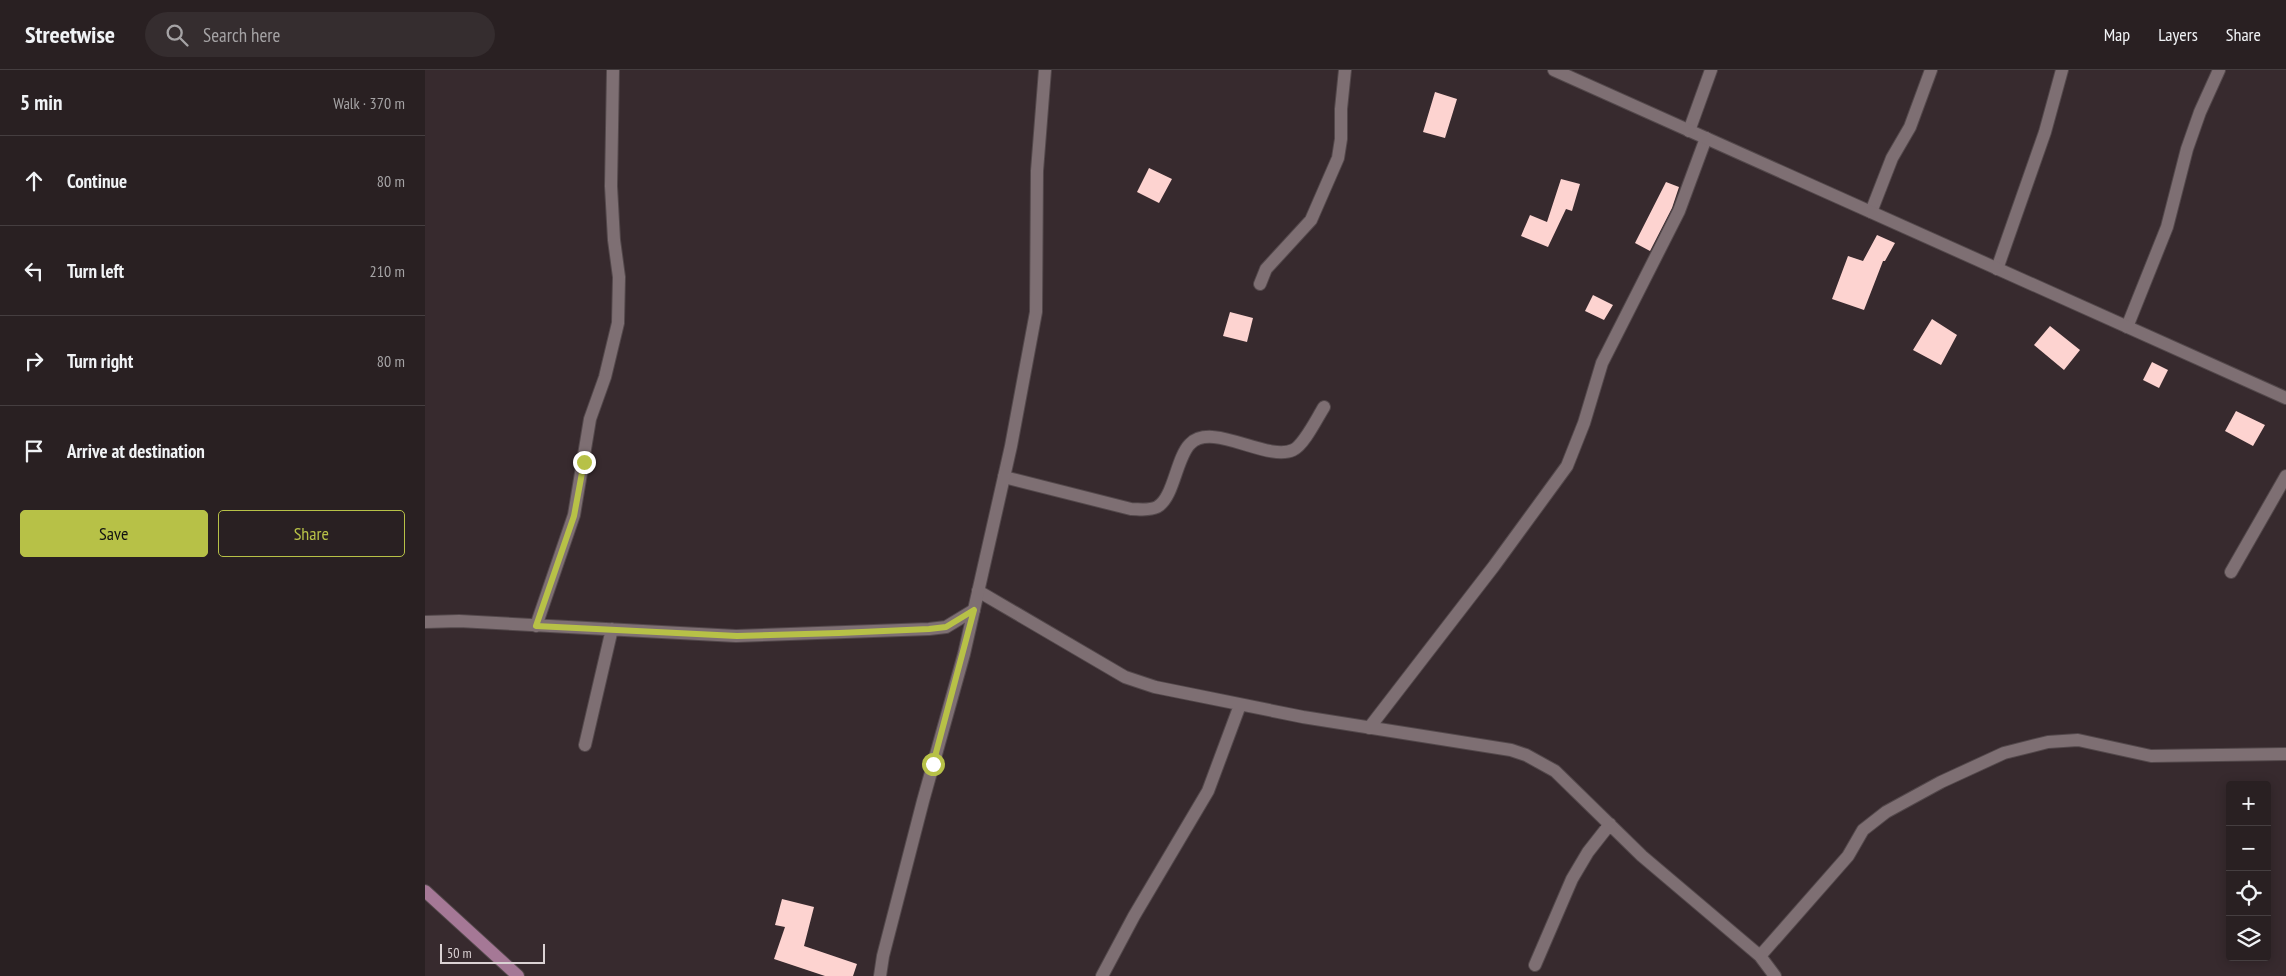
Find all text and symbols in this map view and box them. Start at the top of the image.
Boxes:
search box [145,12,495,57]
text: Streetwise [25,19,115,50]
icon: search [163,21,191,49]
text: Search here [203,23,280,47]
text: Map [2104,23,2130,46]
text: Layers [2158,23,2198,46]
text: Share [2226,23,2261,46]
text: 5 min [20,89,62,116]
text: Walk · 370 m [333,93,405,113]
icon: ahead [20,167,48,195]
text: Continue [67,169,127,193]
text: 80 m [377,171,405,191]
icon: left [20,257,48,285]
text: Turn left [67,259,124,283]
text: 210 m [370,261,405,281]
icon: right [20,347,48,375]
text: Turn right [67,349,133,373]
text: 80 m [377,351,405,371]
icon: arrive [20,437,48,465]
text: Arrive at destination [67,439,205,463]
route end [573,451,596,474]
button: Save [20,510,208,557]
button: Share [218,510,405,557]
route start [922,753,945,776]
map controls [2226,781,2271,961]
button: + [2226,781,2271,826]
button: − [2226,826,2271,871]
button: locate [2226,871,2271,916]
button: layers [2226,916,2271,961]
scale bar [440,941,545,964]
text: 50 m [447,944,472,962]

